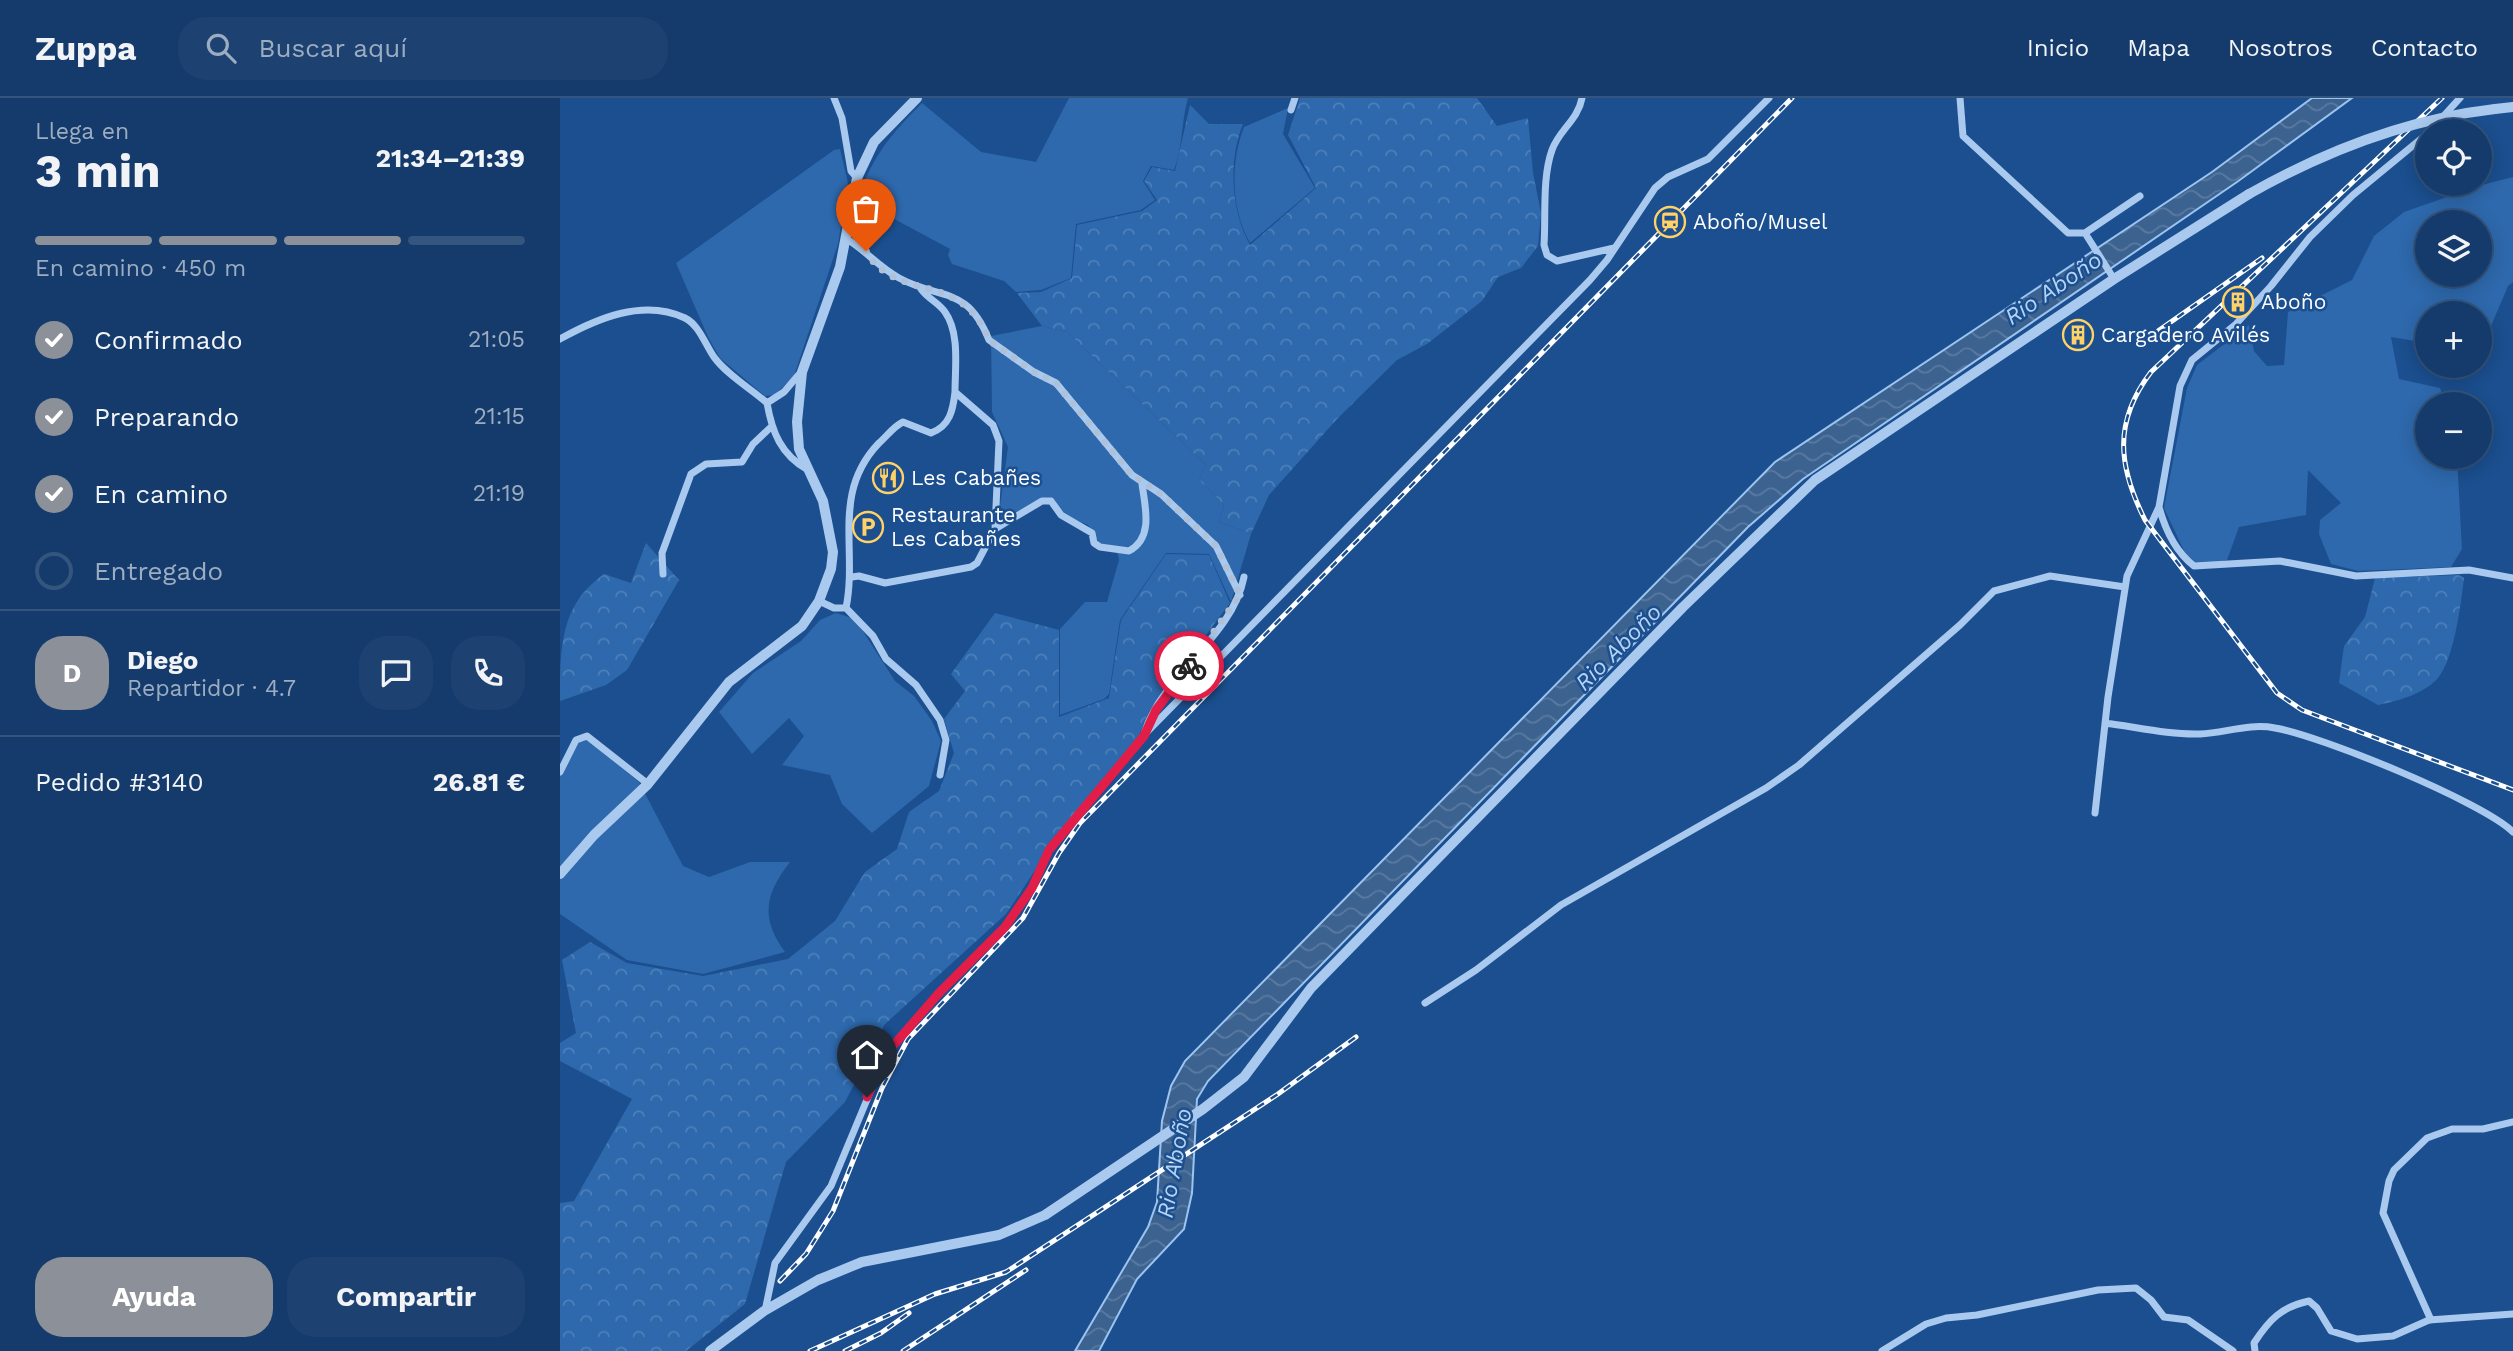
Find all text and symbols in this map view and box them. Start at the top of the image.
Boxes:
search box [178,17,668,80]
text: Zuppa [35,29,136,68]
icon: search [202,29,240,67]
text: Buscar aquí [258,33,407,63]
text: Inicio [2027,34,2089,62]
text: Mapa [2127,34,2190,62]
text: Nosotros [2228,34,2333,62]
text: Contacto [2371,34,2478,62]
text: Llega en [35,118,129,145]
map controls [2415,119,2492,469]
button: locate [2415,119,2492,196]
text: 21:34–21:39 [375,143,525,173]
text: 3 min [35,144,161,198]
pin [836,179,896,251]
icon: bag [847,190,885,228]
station icon: Aboño/Musel [1653,205,1687,239]
place label: Aboño/Musel [1693,209,1828,234]
button: layers [2415,210,2492,287]
water label: Rio Aboño [2000,246,2107,331]
text: En camino · 450 m [35,255,246,282]
building icon: Aboño [2221,285,2255,319]
place label: Aboño [2261,289,2326,314]
button: + [2415,301,2492,378]
building icon: Cargadero Avilés [2061,318,2095,352]
icon: check [35,321,73,359]
place label: Cargadero Avilés [2101,322,2270,347]
text: Confirmado [94,325,243,355]
text: 21:05 [468,326,525,353]
button: − [2415,392,2492,469]
icon: check [35,398,73,436]
text: Preparando [94,402,239,432]
text: 21:15 [473,403,525,430]
restaurant icon: Les Cabañes [871,461,905,495]
place label: Les Cabañes [911,465,1041,490]
icon: check [35,475,73,513]
text: En camino [94,479,228,509]
text: 21:19 [473,480,525,507]
place label: Restaurante Les Cabañes [891,502,1021,551]
parking icon: Restaurante Les Cabañes [851,510,885,544]
text: Entregado [94,556,223,586]
water label: Rio Aboño [1570,599,1667,696]
courier [1154,631,1224,701]
button: chat [359,636,433,710]
button: phone [451,636,525,710]
text: Diego [127,645,198,675]
icon: bike [1170,647,1208,685]
text: D [63,658,81,688]
text: Repartidor · 4.7 [127,675,296,702]
text: Pedido #3140 [35,767,204,797]
text: 26.81 € [433,767,525,797]
pin [837,1025,897,1097]
icon: home [848,1036,886,1074]
water label: Rio Aboño [1152,1106,1197,1220]
button: Ayuda [35,1257,273,1337]
button: Compartir [287,1257,525,1337]

